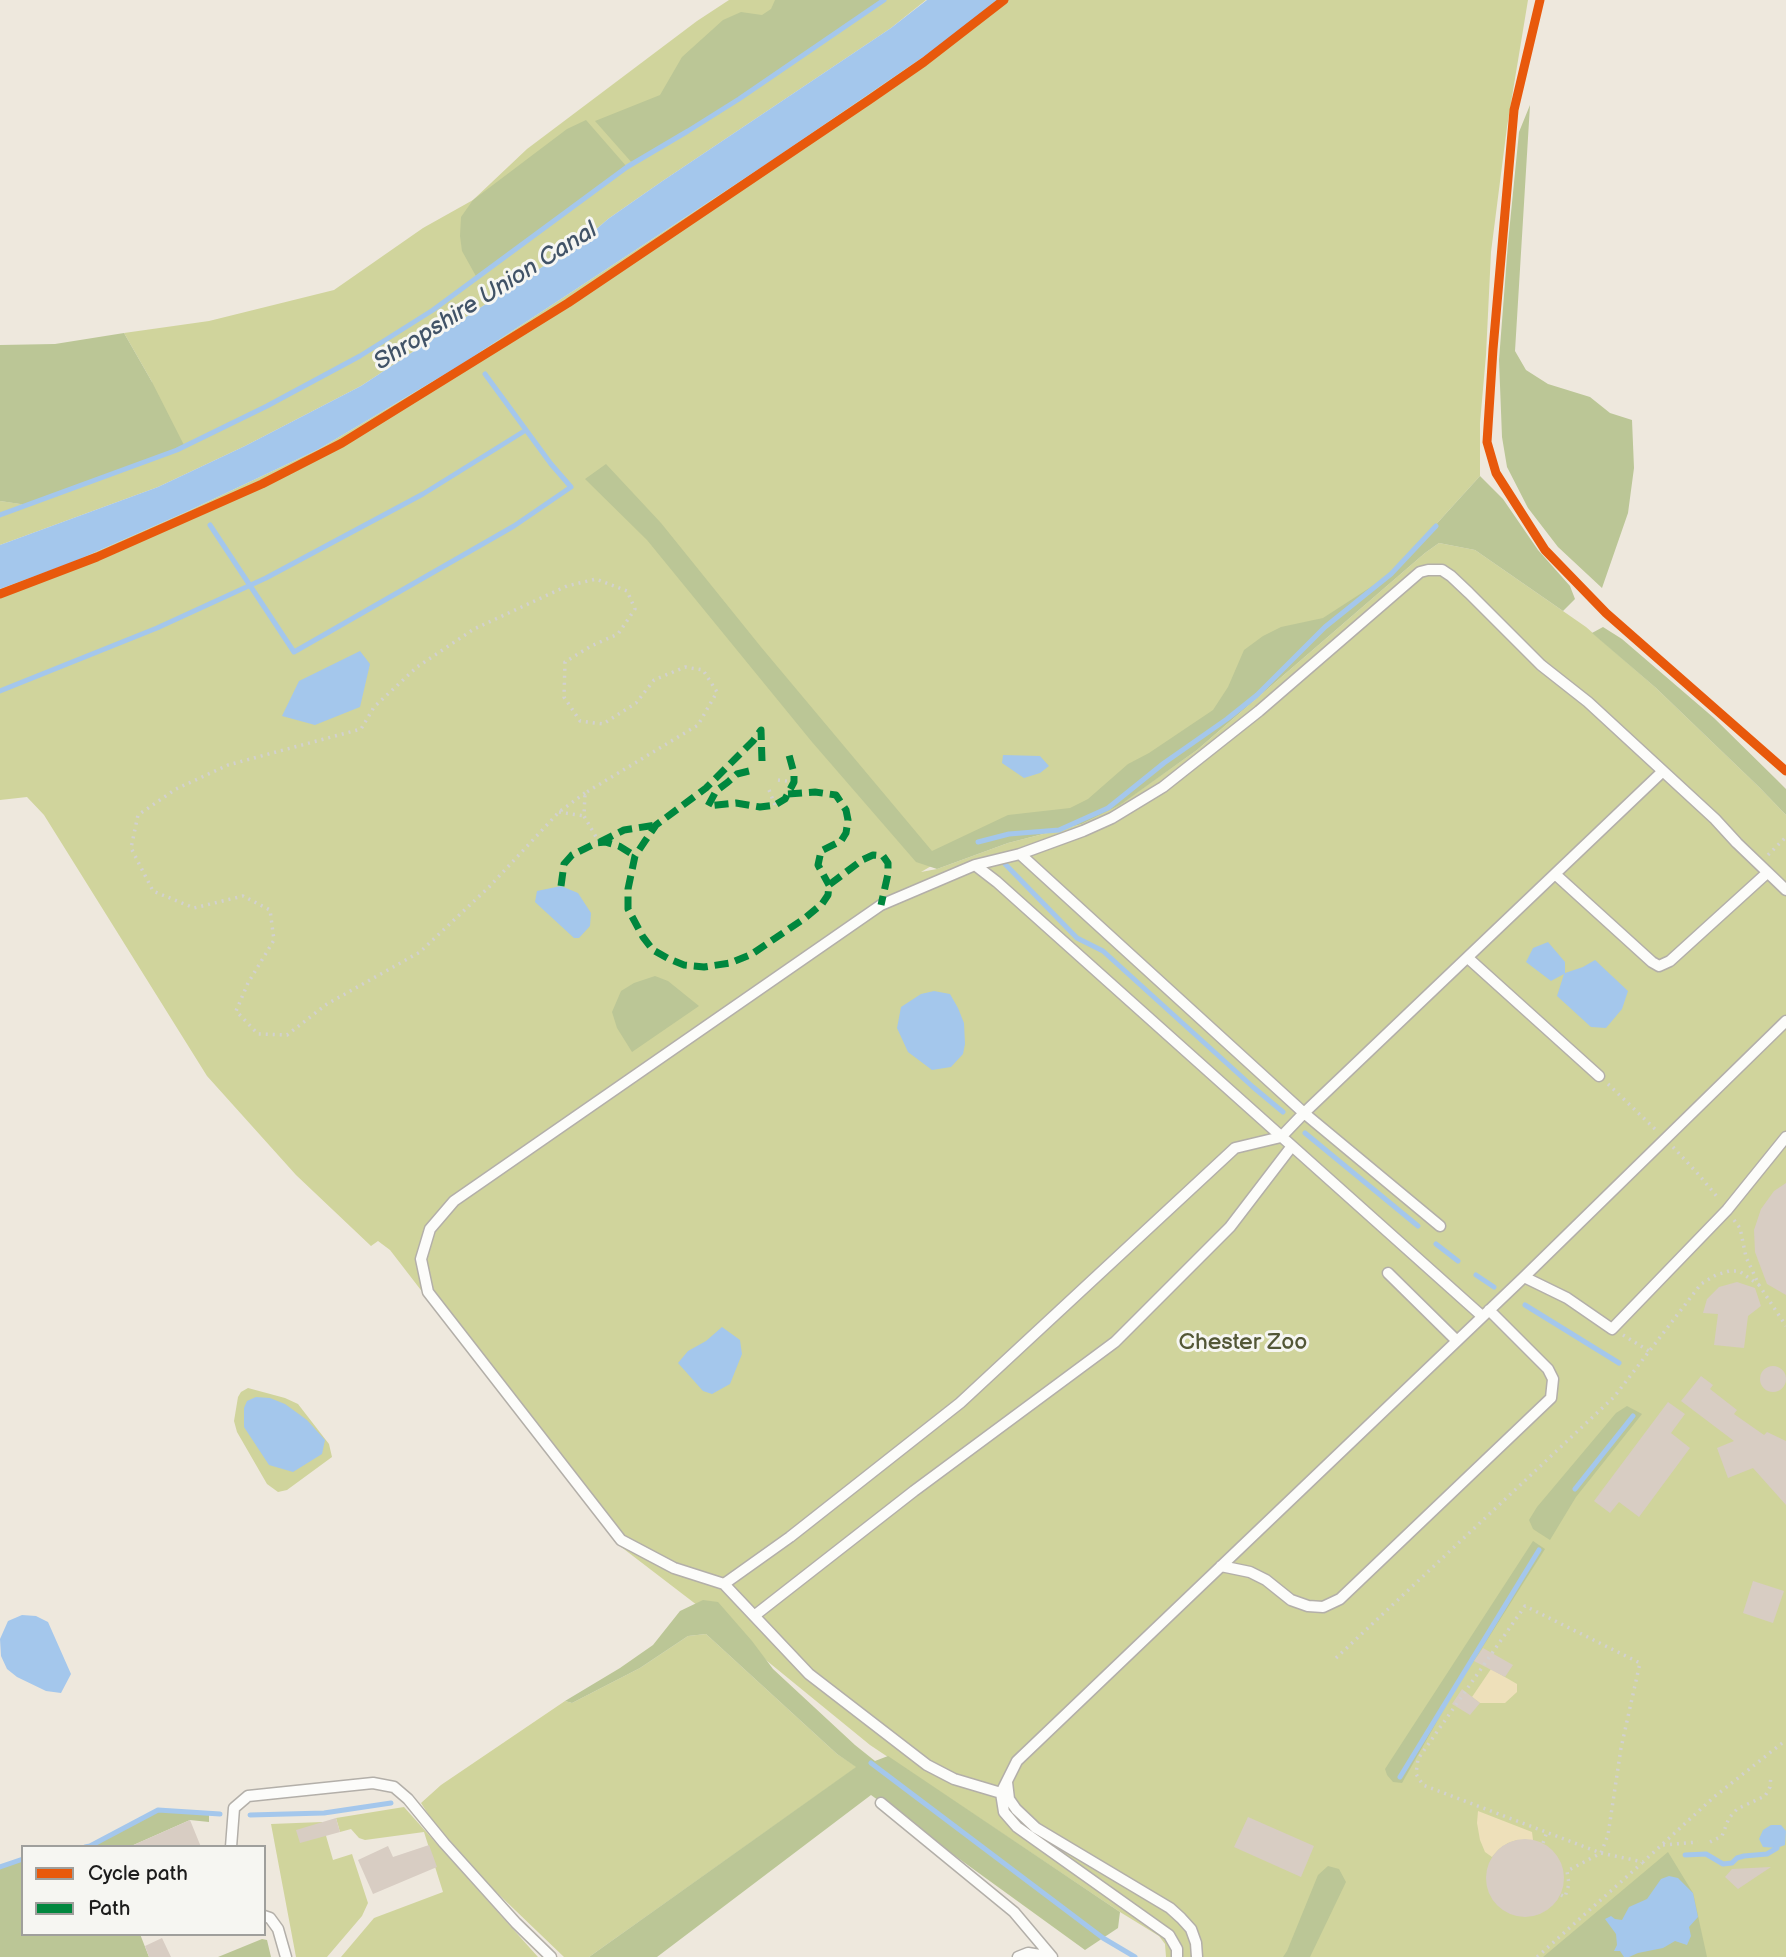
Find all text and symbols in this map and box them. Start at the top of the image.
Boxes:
water label: Shropshire Union Canal [369,217,603,377]
park label: Chester Zoo [1179,1329,1307,1357]
legend [21,1845,266,1936]
text: Cycle path [88,1861,188,1886]
text: Path [88,1896,130,1921]

